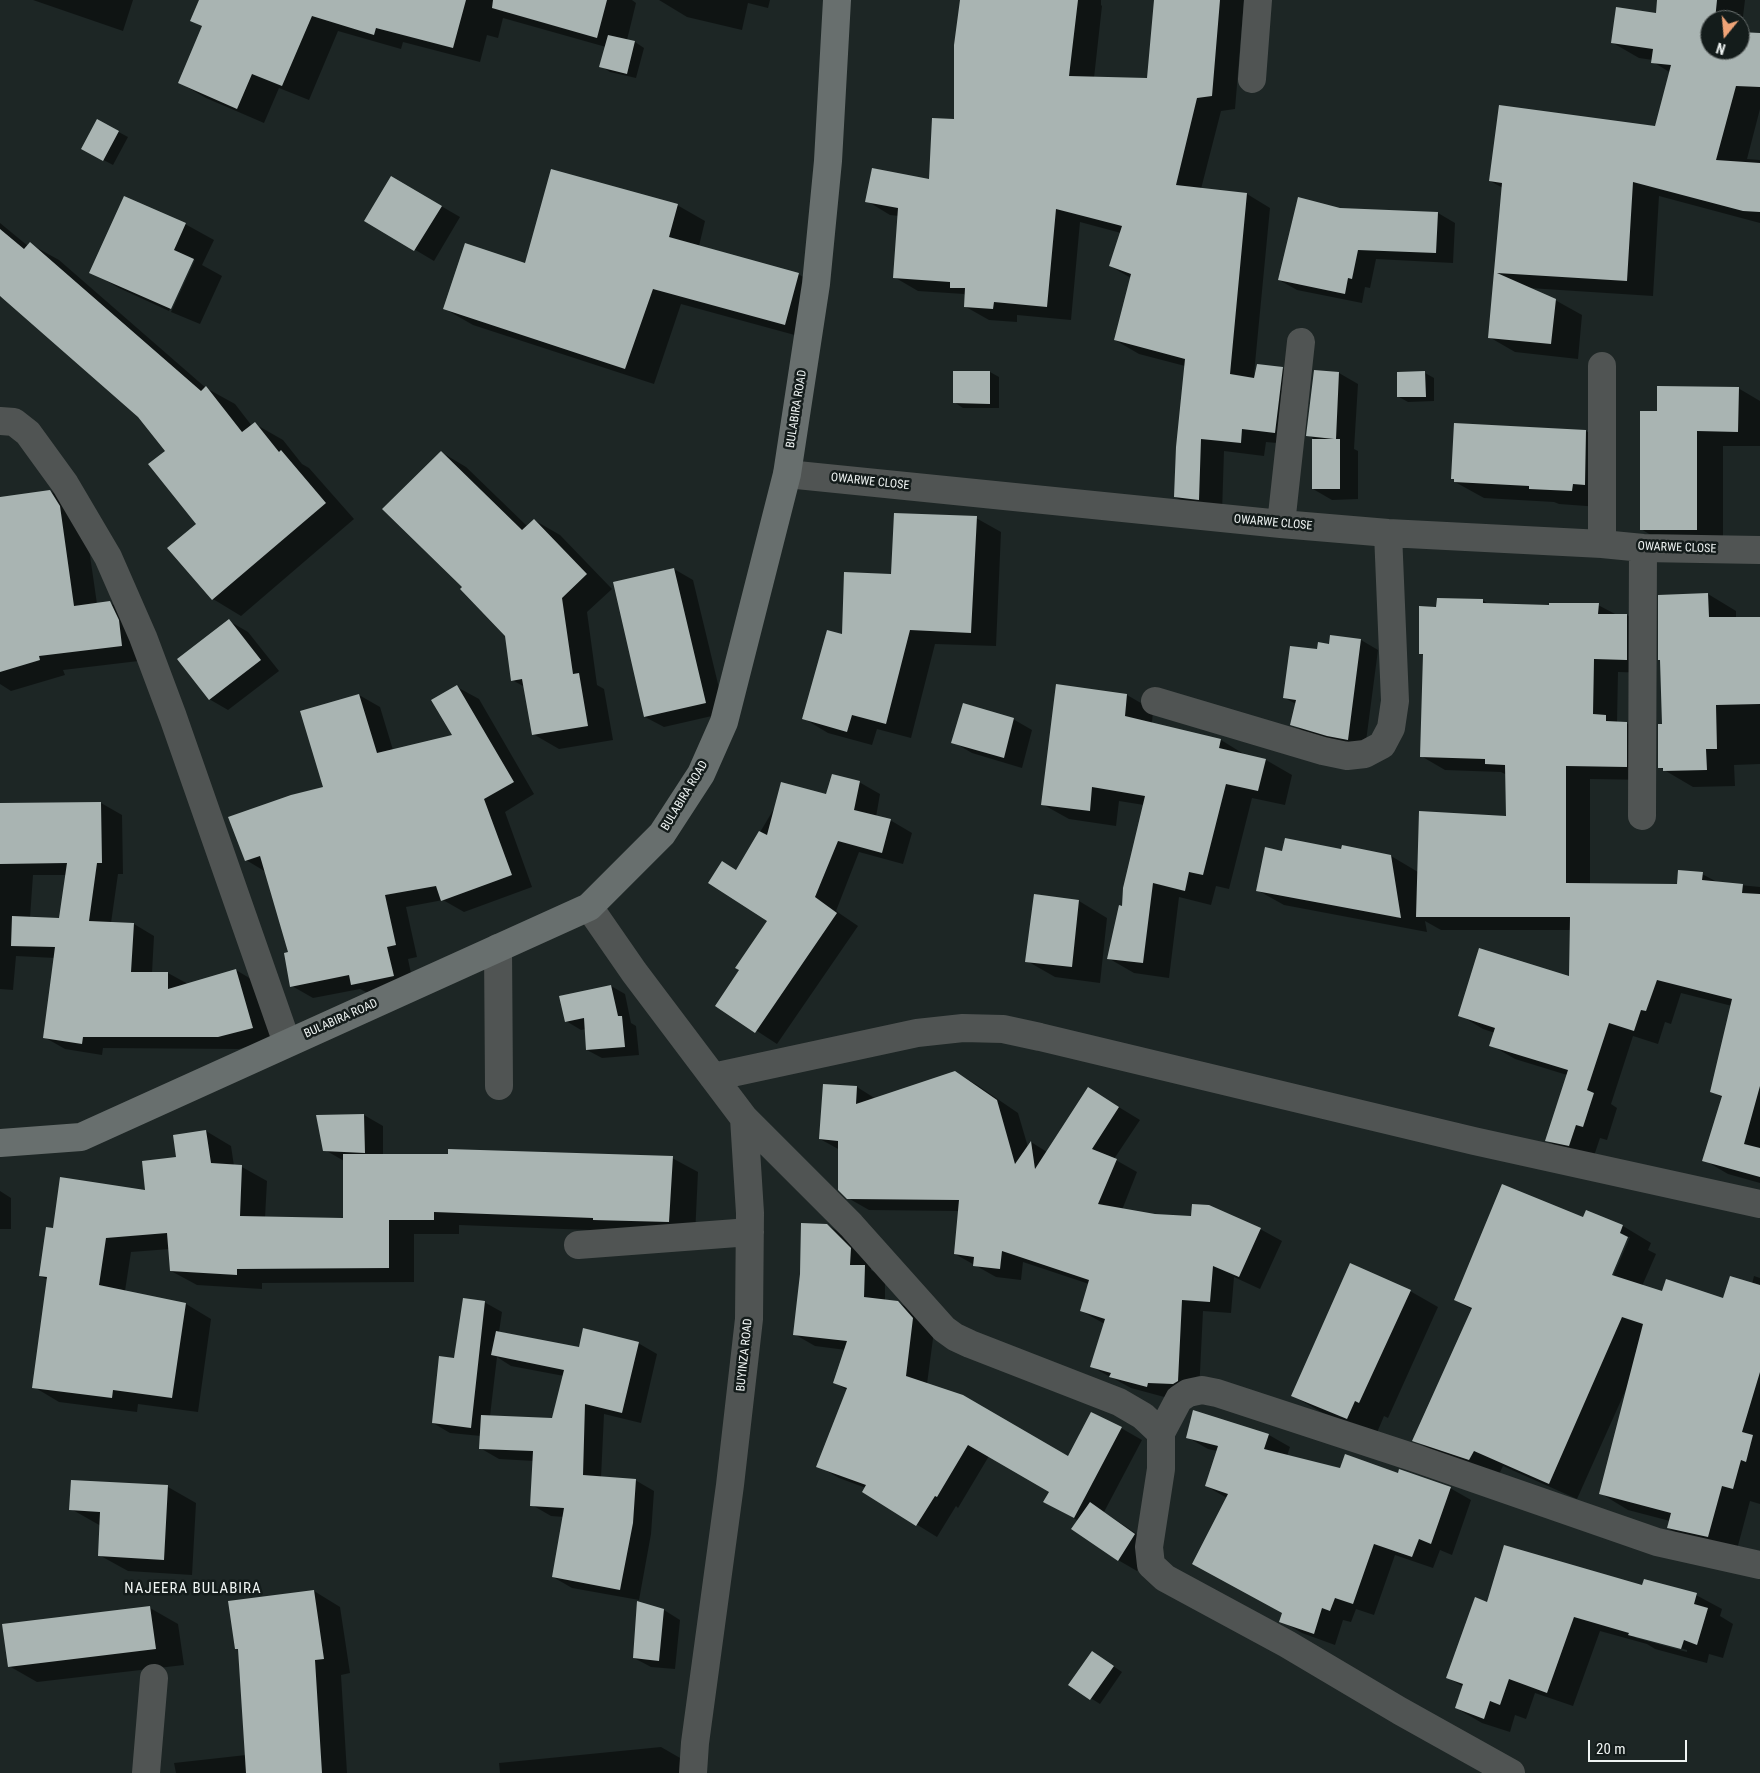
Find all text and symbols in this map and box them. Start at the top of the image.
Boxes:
north arrow [1700,10,1750,60]
text: N [1714,39,1727,57]
street label: BULABIRA ROAD [784,369,810,449]
street label: OWARWE CLOSE [830,471,910,493]
street label: OWARWE CLOSE [1233,512,1313,534]
street label: OWARWE CLOSE [1637,539,1717,557]
street label: BULABIRA ROAD [659,758,711,834]
street label: BULABIRA ROAD [302,996,380,1042]
street label: BUYINZA ROAD [734,1318,756,1392]
district label: NAJEERA BULABIRA [122,1580,264,1598]
scale bar [1590,1730,1689,1762]
text: 20 m [1596,1740,1626,1758]

